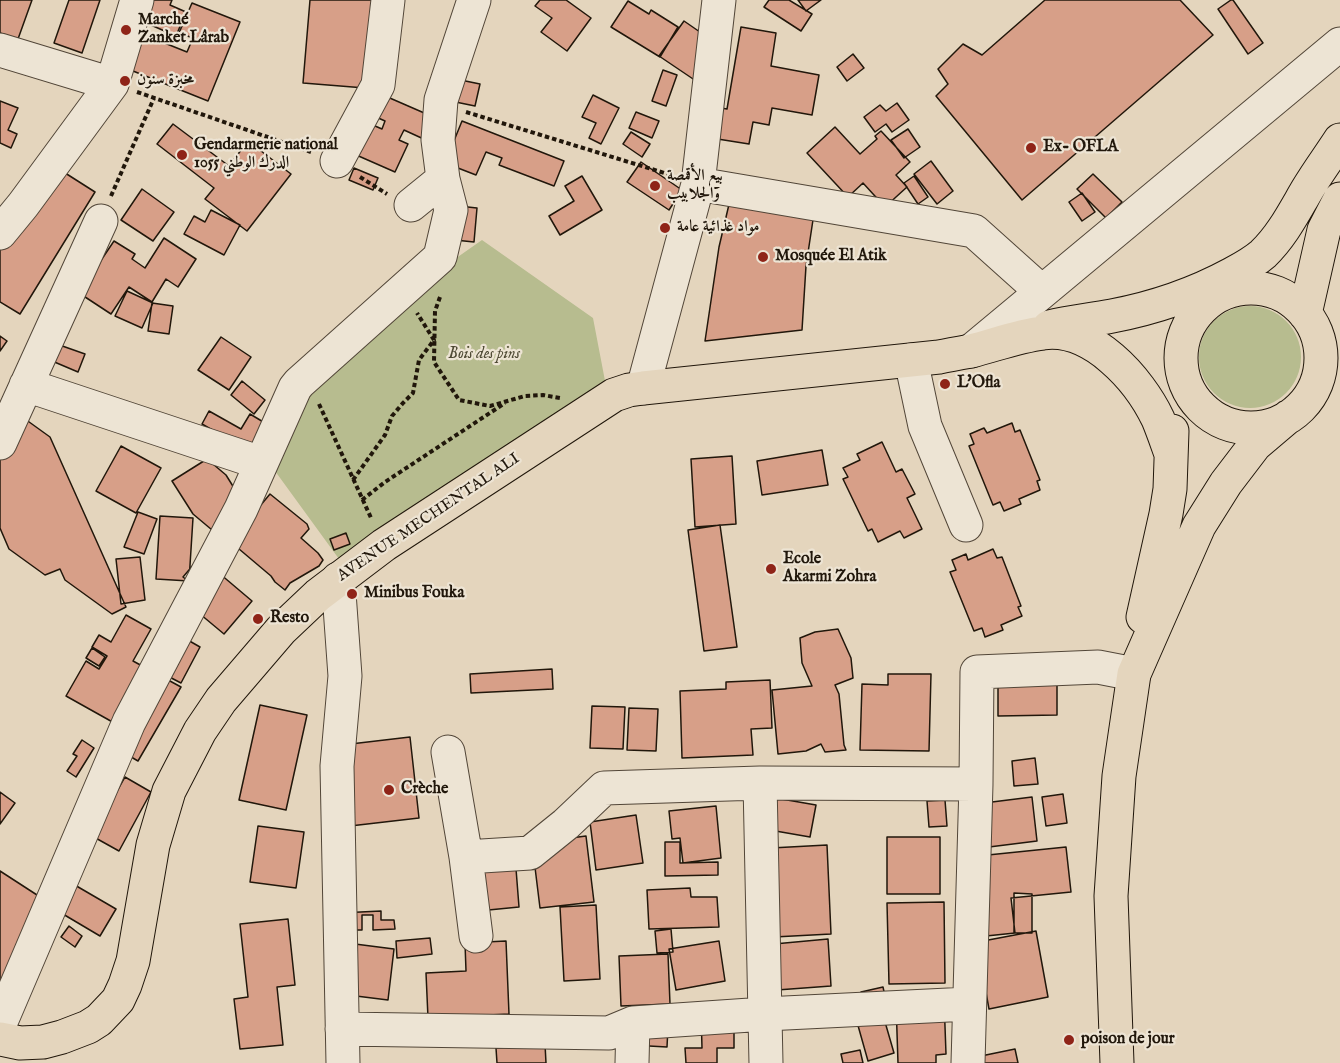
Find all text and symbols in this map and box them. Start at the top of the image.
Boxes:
place label: Marché Zanket Lârab [138,11,229,49]
marker: Marché Zanket Lârab [119,23,133,37]
place label: مخبزة سنون [137,71,194,91]
marker: مخبزة سنون [118,74,132,88]
place label: Gendarmerie national 1055 الدرك الوطني [194,136,338,174]
place label: Ex- OFLA [1043,138,1118,158]
marker: Ex- OFLA [1024,141,1038,155]
marker: Gendarmerie national 1055 الدرك الوطني [175,148,189,162]
place label: بيع الأقمصة والجلابيب [667,167,723,205]
marker: بيع الأقمصة والجلابيب [648,179,662,193]
place label: مواد غذائية عامة [677,218,759,238]
marker: مواد غذائية عامة [658,221,672,235]
place label: Mosquée El Atik [775,247,887,267]
marker: Mosquée El Atik [756,250,770,264]
park label: Bois des pins [448,345,520,365]
place label: L'Ofla [957,374,1001,394]
marker: L'Ofla [938,377,952,391]
street label: AVENUE MECHENTAL ALI [334,450,524,586]
place label: Ecole Akarmi Zohra [783,550,876,588]
marker: Ecole Akarmi Zohra [764,562,778,576]
place label: Minibus Fouka [364,584,464,604]
marker: Minibus Fouka [345,587,359,601]
place label: Resto [270,609,309,629]
marker: Resto [251,612,265,626]
place label: Crèche [401,780,448,800]
marker: Crèche [382,783,396,797]
place label: poison de jour [1081,1030,1175,1050]
marker: poison de jour [1062,1033,1076,1047]

